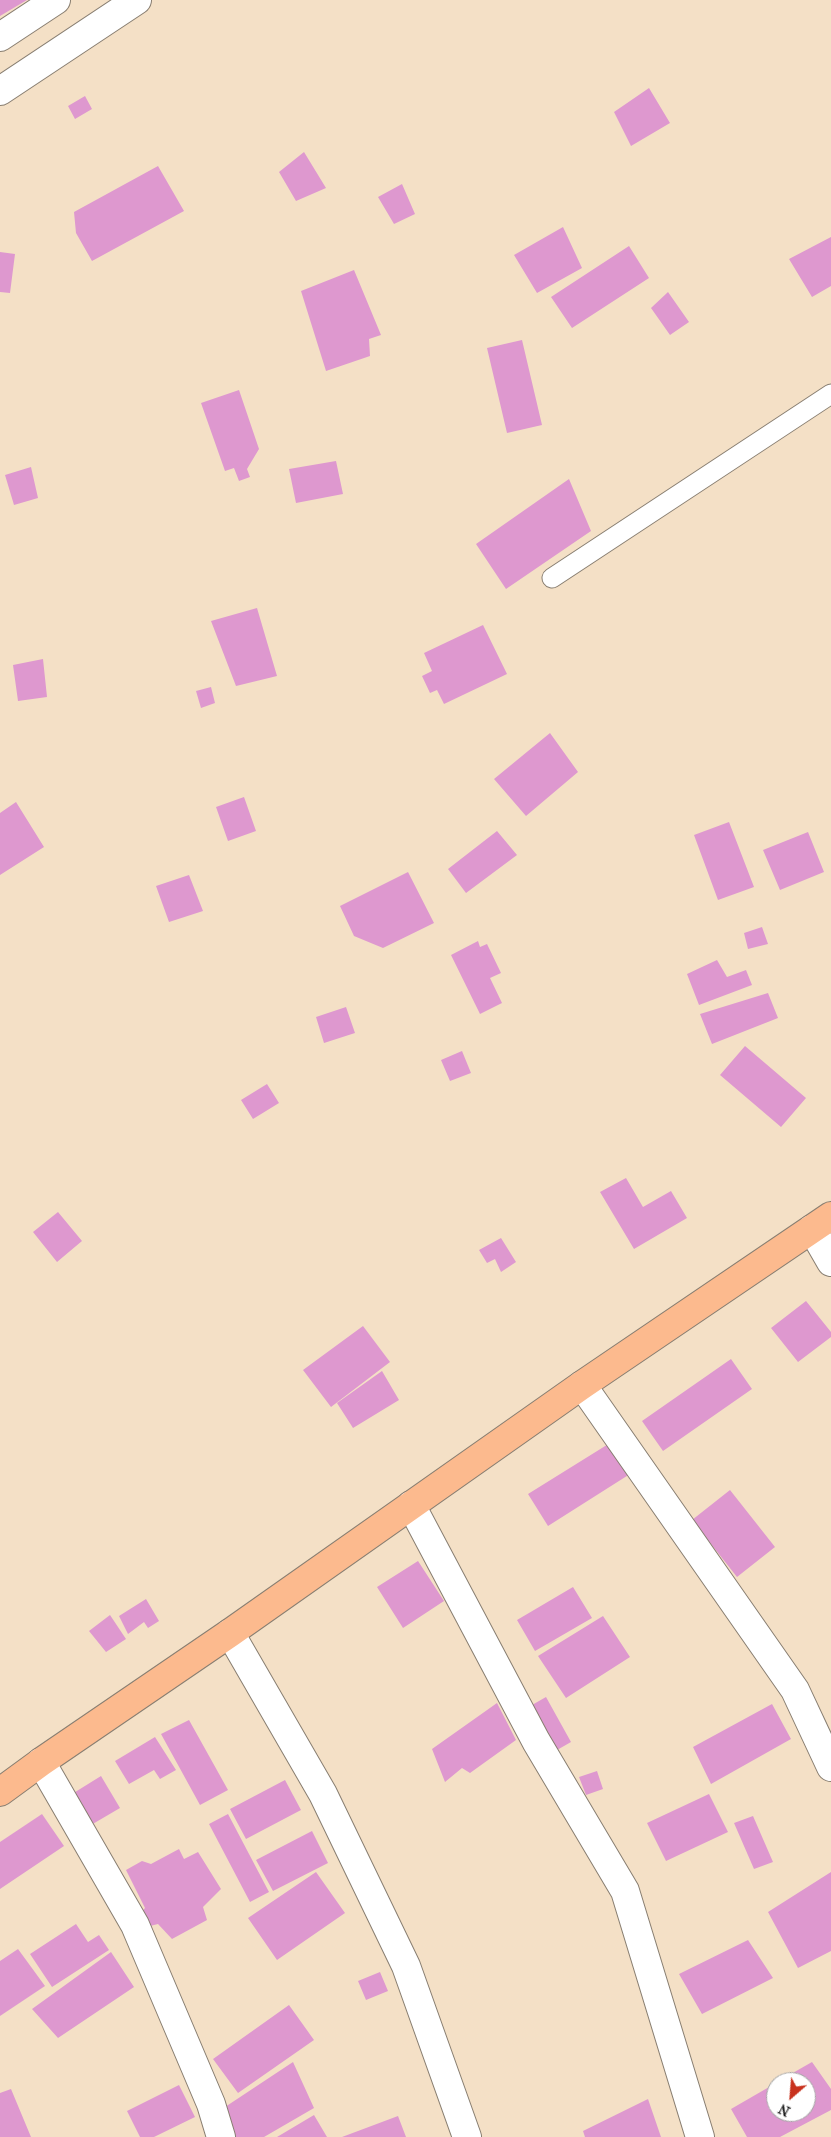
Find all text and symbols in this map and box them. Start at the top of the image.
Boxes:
north arrow [766,2072,816,2122]
text: N [776,2100,793,2120]

